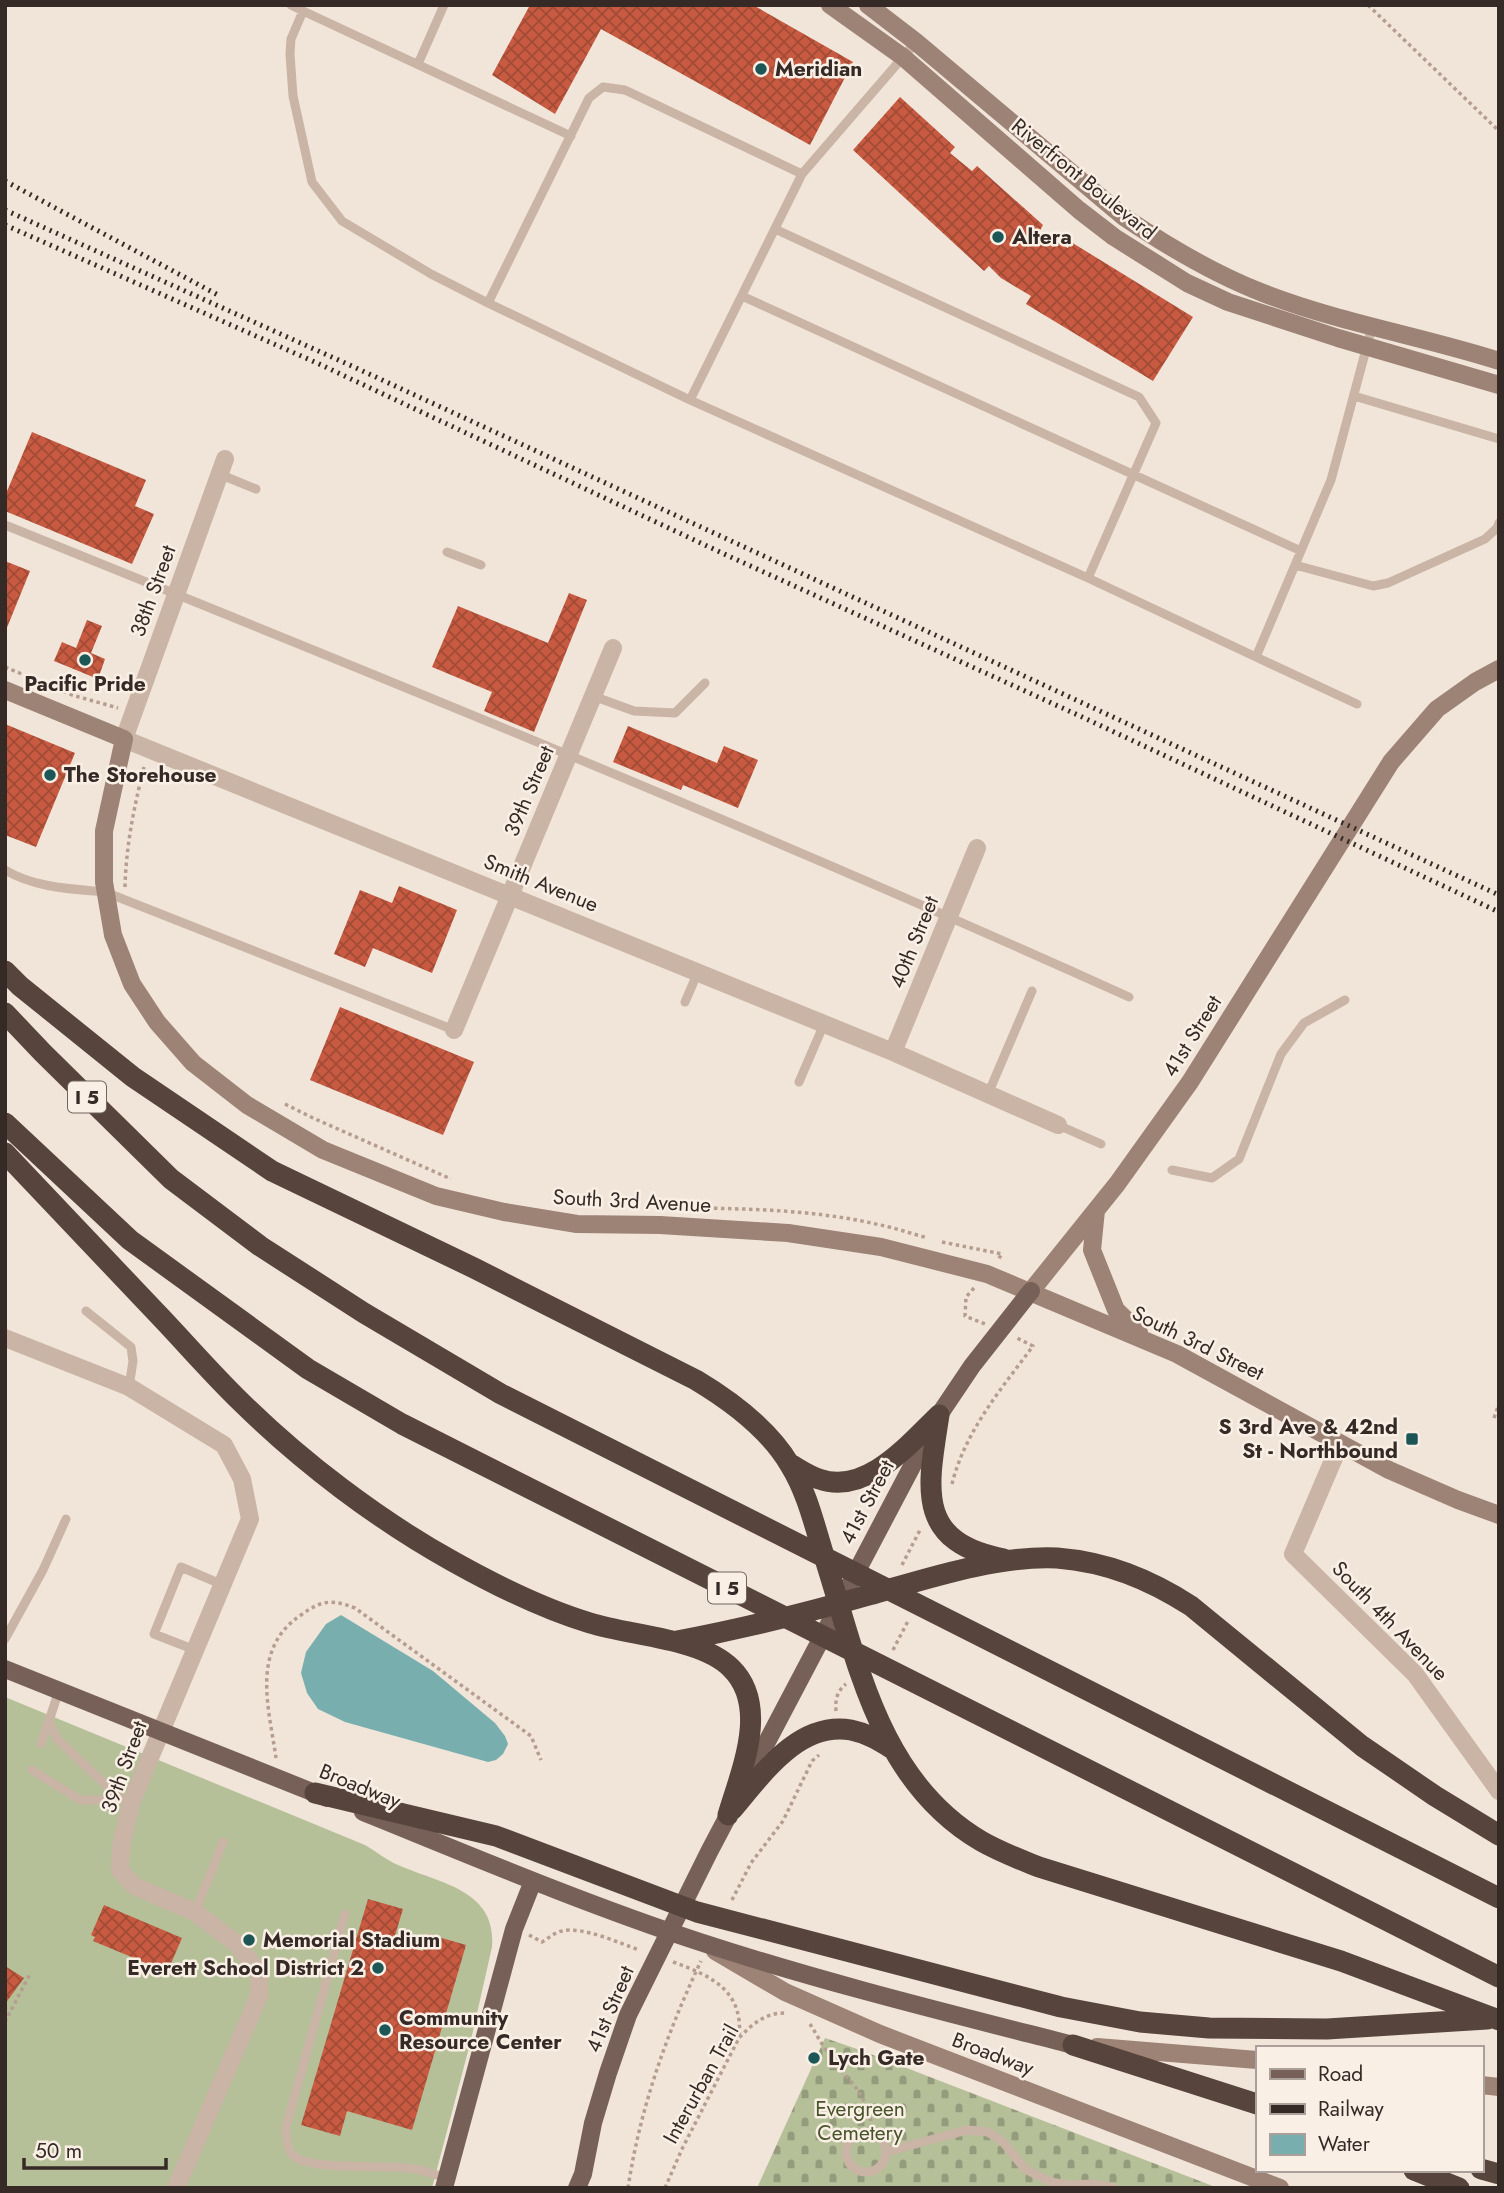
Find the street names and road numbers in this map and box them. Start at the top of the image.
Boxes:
street label: Riverfront Boulevard [1005,111,1163,247]
street label: 38th Street [123,541,183,641]
street label: 39th Street [496,741,562,841]
street label: Smith Avenue [479,846,603,920]
street label: 40th Street [882,891,946,993]
street label: 41st Street [1155,989,1229,1083]
road number: I 5 [68,1082,106,1112]
street label: South 3rd Avenue [552,1182,712,1220]
street label: South 3rd Street [1127,1298,1269,1388]
street label: 41st Street [832,1455,902,1549]
street label: South 4th Avenue [1325,1554,1455,1688]
road number: I 5 [708,1572,746,1604]
street label: 39th Street [93,1717,155,1817]
street label: Broadway [315,1756,406,1816]
street label: 41st Street [578,1961,642,2057]
street label: Interurban Trail [656,2019,746,2149]
street label: Broadway [948,2025,1039,2084]

